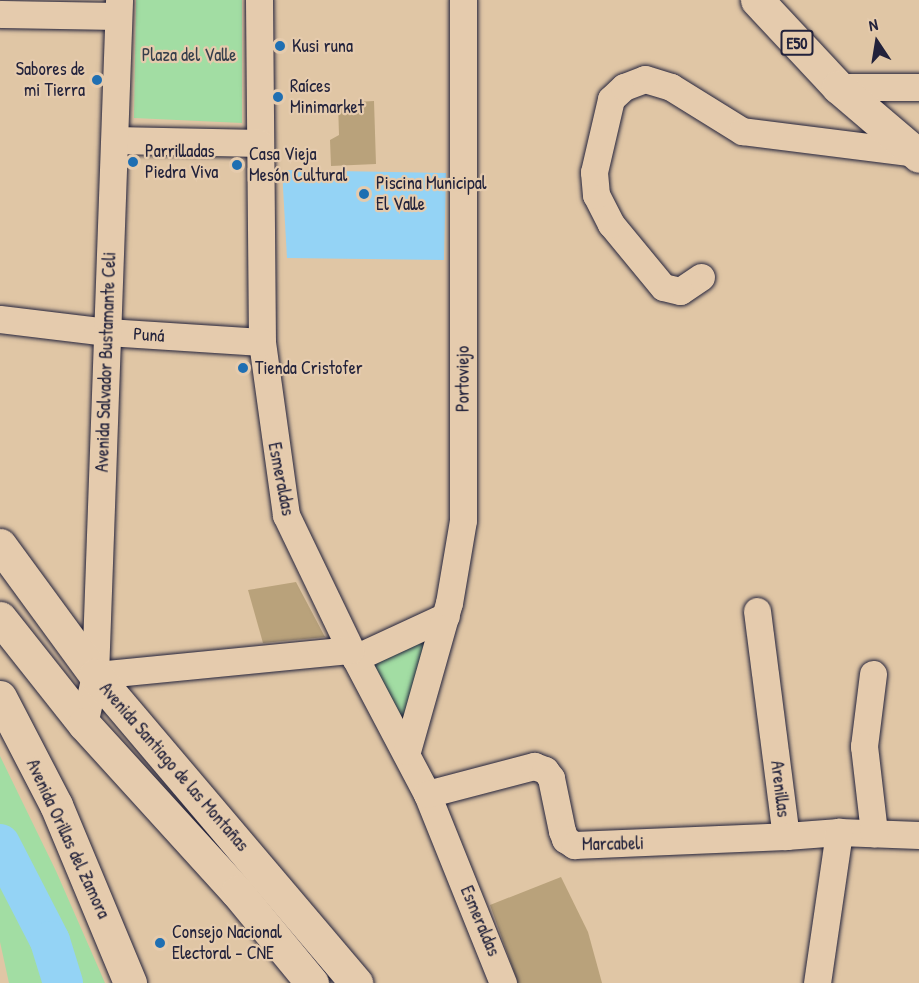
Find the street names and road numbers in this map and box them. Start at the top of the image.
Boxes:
road number: E50 [779,30,815,56]
street label: Avenida Salvador Bustamante Celi [91,251,121,473]
street label: Puná [133,323,165,347]
street label: Portoviejo [452,346,474,412]
street label: Esmeraldas [263,441,299,517]
street label: Avenida Santiago de las Montañas [95,678,253,856]
street label: Avenida Orillas del Zamora [22,756,114,922]
street label: Arenillas [766,760,794,818]
street label: Marcabeli [582,833,644,855]
street label: Esmeraldas [456,883,504,959]

